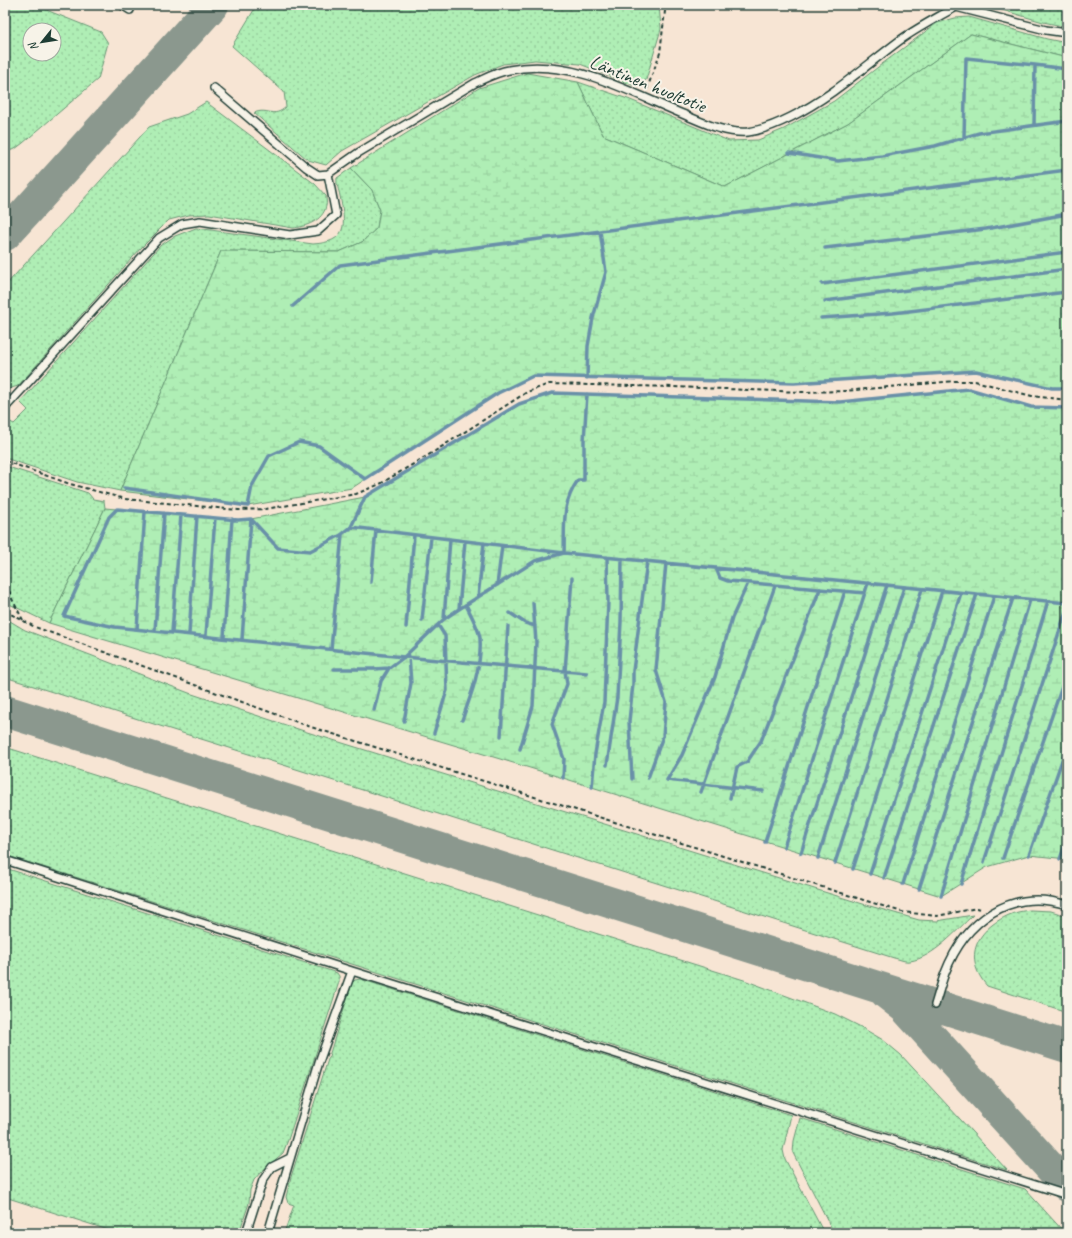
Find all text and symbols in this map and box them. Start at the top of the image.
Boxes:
north arrow [22,22,62,62]
text: N [24,39,41,53]
street label: Läntinen huoltotie [586,49,711,119]

